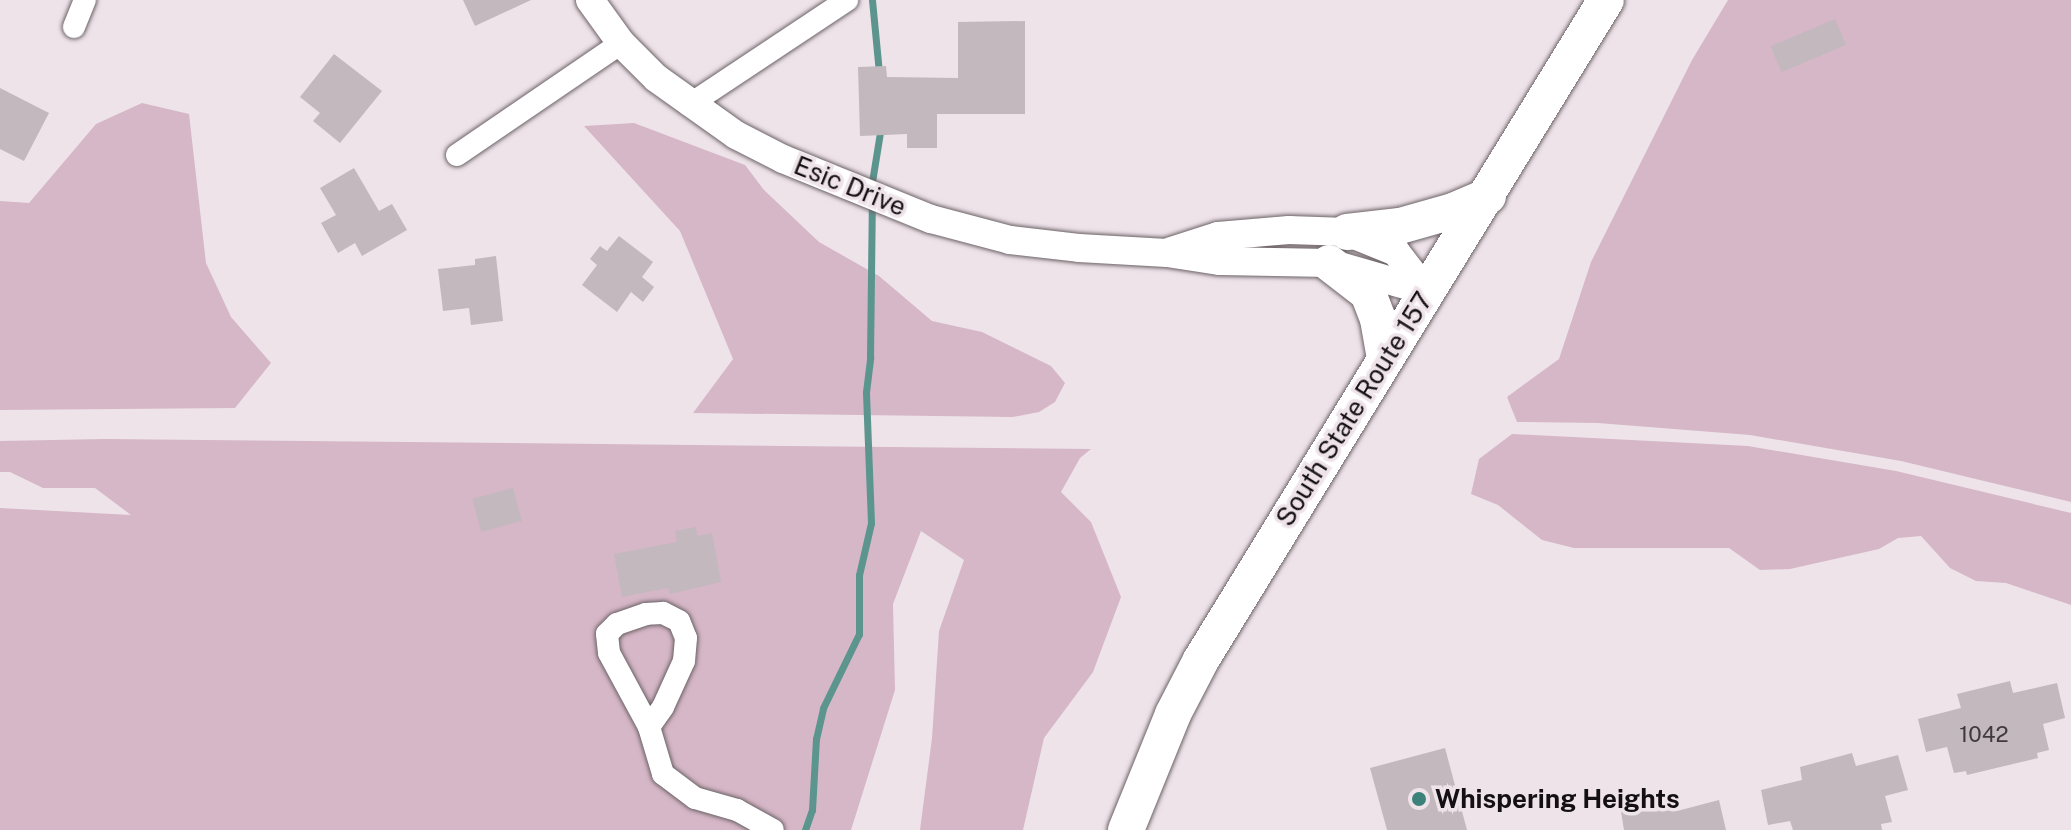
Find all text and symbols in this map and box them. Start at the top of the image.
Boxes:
street label: Esic Drive [789,149,911,223]
street label: South State Route 157 [1269,286,1439,532]
house number: 1042 [1959,722,2009,748]
place label: Whispering Heights [1435,783,1680,815]
marker: Whispering Heights [1410,790,1428,808]

